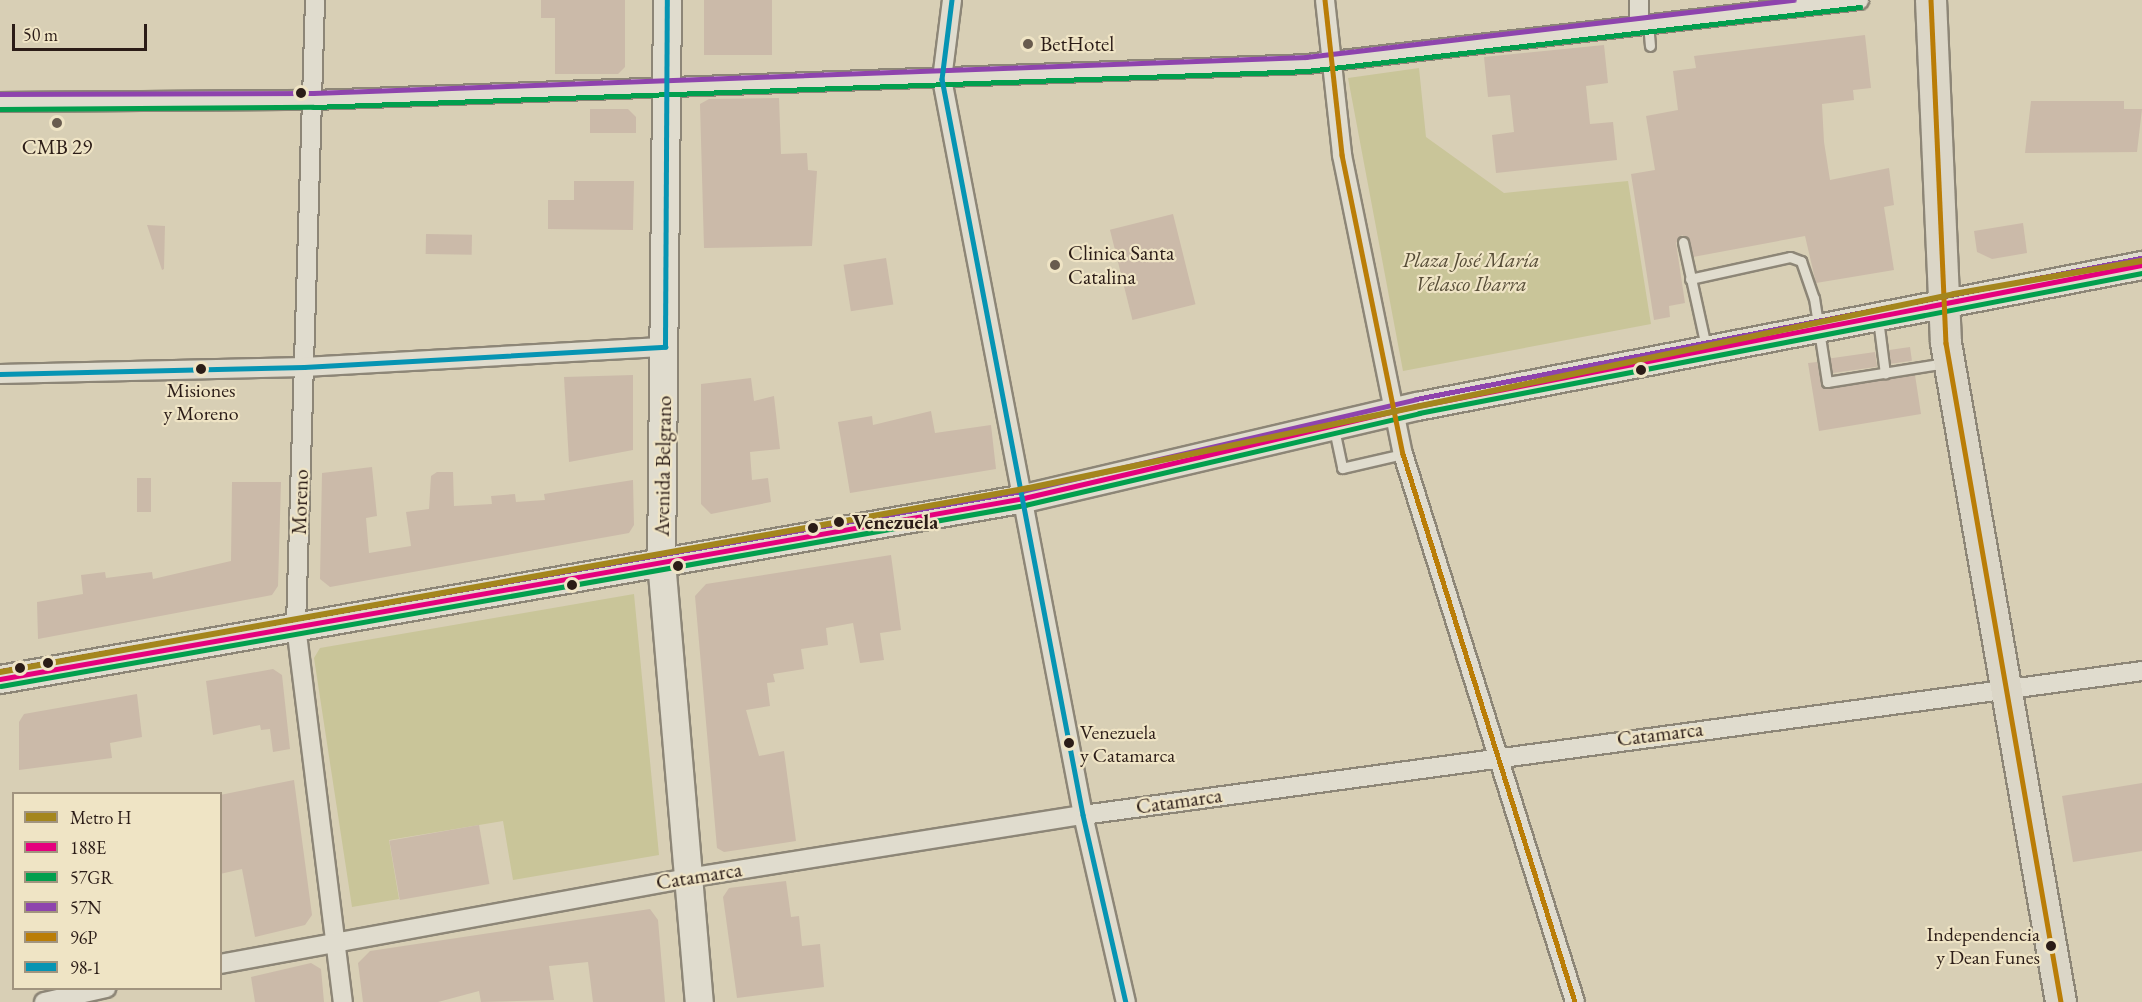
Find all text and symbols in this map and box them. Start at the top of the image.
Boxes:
scale bar [15,12,150,50]
text: 50 m [23,23,58,46]
place label: BetHotel [1040,31,1114,57]
marker: BetHotel [1021,37,1035,51]
unlabelled marker [295,87,307,99]
marker: CMB 29 [48,114,66,132]
place label: CMB 29 [22,134,92,160]
place label: Clinica Santa Catalina [1068,240,1174,290]
park label: Plaza José María Velasco Ibarra [1402,247,1540,297]
marker: Clinica Santa Catalina [1046,256,1064,274]
marker: Misiones y Moreno [195,363,207,375]
unlabelled marker [1635,364,1647,376]
place label: Misiones y Moreno [163,378,239,425]
street label: Avenida Belgrano [649,395,677,537]
street label: Moreno [286,469,314,535]
place label: Venezuela [852,509,938,535]
marker: Venezuela [830,513,848,531]
unlabelled marker [807,522,819,534]
unlabelled marker [672,560,684,572]
unlabelled marker [566,579,578,591]
unlabelled marker [42,657,54,669]
unlabelled marker [14,662,26,674]
street label: Catamarca [1615,716,1705,752]
place label: Venezuela y Catamarca [1080,720,1175,767]
marker: Venezuela y Catamarca [1063,737,1075,749]
street label: Catamarca [1134,782,1224,820]
legend [12,792,222,990]
text: Metro H [70,806,132,829]
text: 188E [70,836,106,859]
street label: Catamarca [654,857,744,895]
text: 57GR [70,866,113,889]
text: 57N [70,896,102,919]
place label: Independencia y Dean Funes [1926,922,2040,969]
text: 96P [70,926,97,949]
marker: Independencia y Dean Funes [2045,940,2057,952]
text: 98-1 [70,956,101,979]

